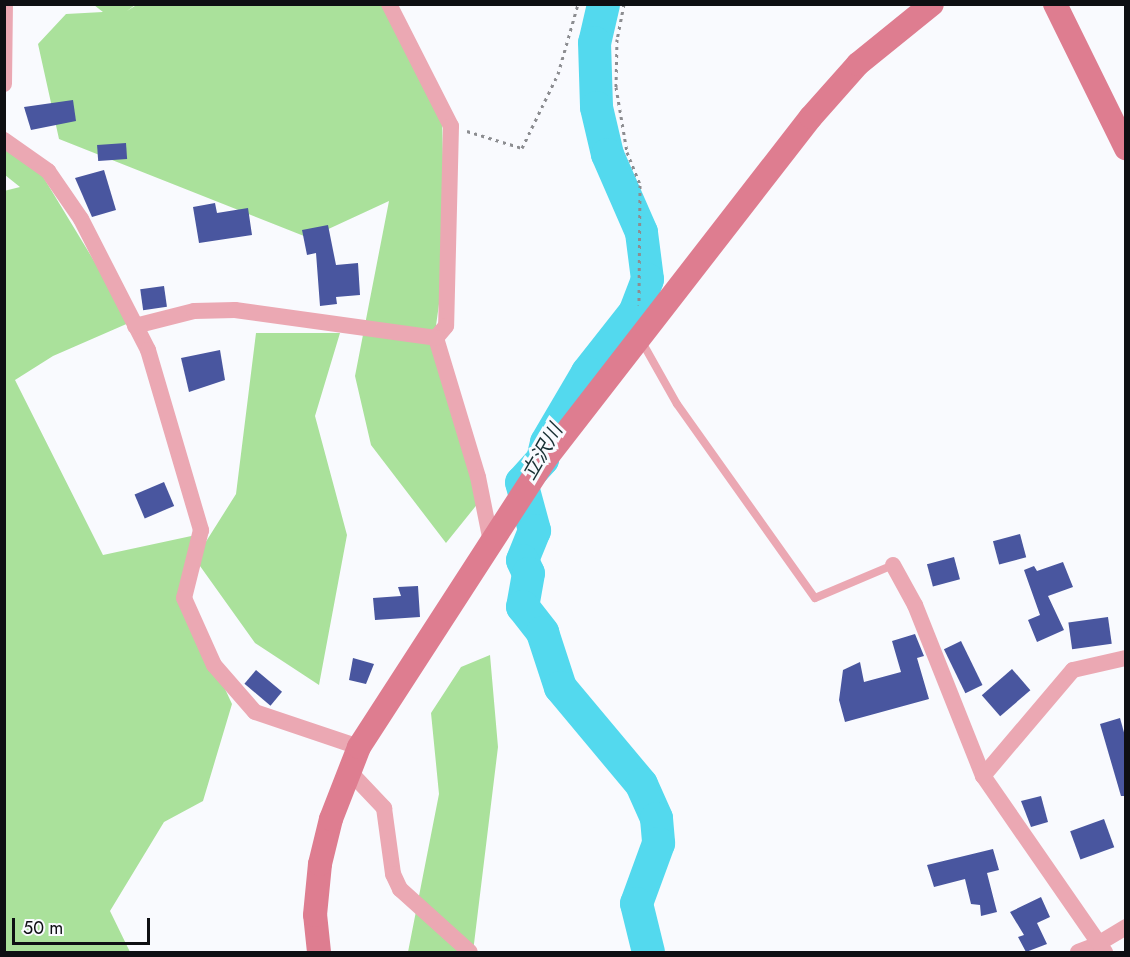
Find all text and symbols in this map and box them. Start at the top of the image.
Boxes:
water label: 立沢川 [517,420,567,484]
scale bar [15,906,153,944]
text: 50 m [23,915,63,941]

